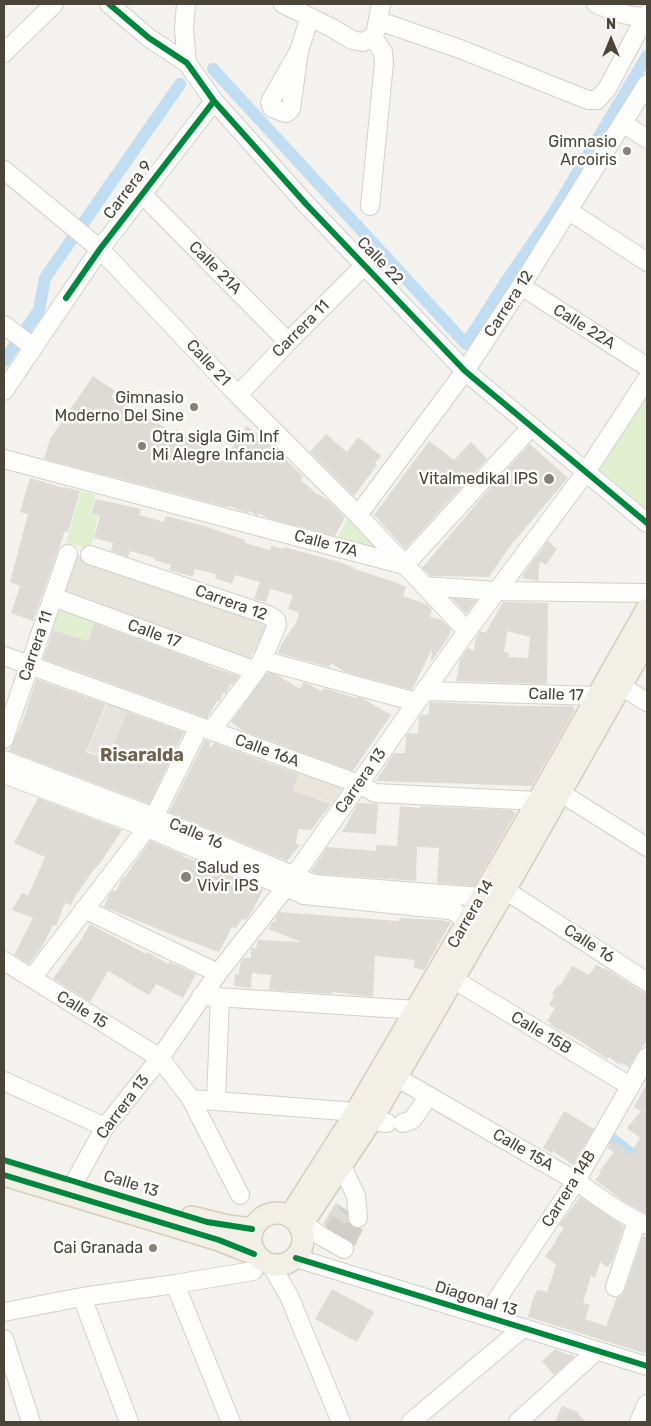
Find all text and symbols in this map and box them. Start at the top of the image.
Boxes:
north arrow [586,15,636,65]
text: N [606,16,616,33]
place label: Gimnasio Arcoiris [548,132,617,170]
marker: Gimnasio Arcoiris [621,145,633,157]
street label: Carrera 9 [100,157,156,223]
street label: Calle 22 [353,233,407,289]
street label: Calle 21A [184,237,246,299]
street label: Carrera 12 [480,267,538,341]
street label: Carrera 11 [268,296,334,362]
street label: Calle 22A [549,300,619,354]
street label: Calle 21 [182,336,234,390]
place label: Gimnasio Moderno Del Sine [54,388,184,426]
marker: Gimnasio Moderno Del Sine [188,401,200,413]
place label: Otra sigla Gim Inf Mi Alegre Infancia [152,427,284,465]
marker: Otra sigla Gim Inf Mi Alegre Infancia [136,440,148,452]
place label: Vitalmedikal IPS [419,469,538,489]
marker: Vitalmedikal IPS [542,472,556,486]
street label: Calle 17A [292,526,360,562]
street label: Carrera 12 [192,581,270,625]
street label: Carrera 11 [15,608,57,684]
street label: Calle 17 [125,616,183,652]
street label: Calle 17 [528,684,584,706]
street label: Calle 16A [232,730,302,772]
district label: Risaralda [100,745,184,767]
street label: Carrera 13 [331,745,391,817]
street label: Calle 16 [166,814,226,854]
place label: Salud es Vivir IPS [197,858,260,896]
marker: Salud es Vivir IPS [179,870,193,884]
street label: Carrera 14 [444,876,498,952]
street label: Calle 16 [560,921,618,967]
street label: Calle 15 [53,987,111,1033]
street label: Calle 15B [507,1007,575,1059]
street label: Carrera 13 [93,1071,153,1143]
street label: Calle 15A [489,1125,557,1175]
street label: Carrera 14B [538,1147,600,1231]
street label: Calle 13 [101,1167,161,1201]
place label: Cai Granada [53,1238,143,1258]
marker: Cai Granada [147,1242,159,1254]
street label: Diagonal 13 [432,1277,520,1321]

